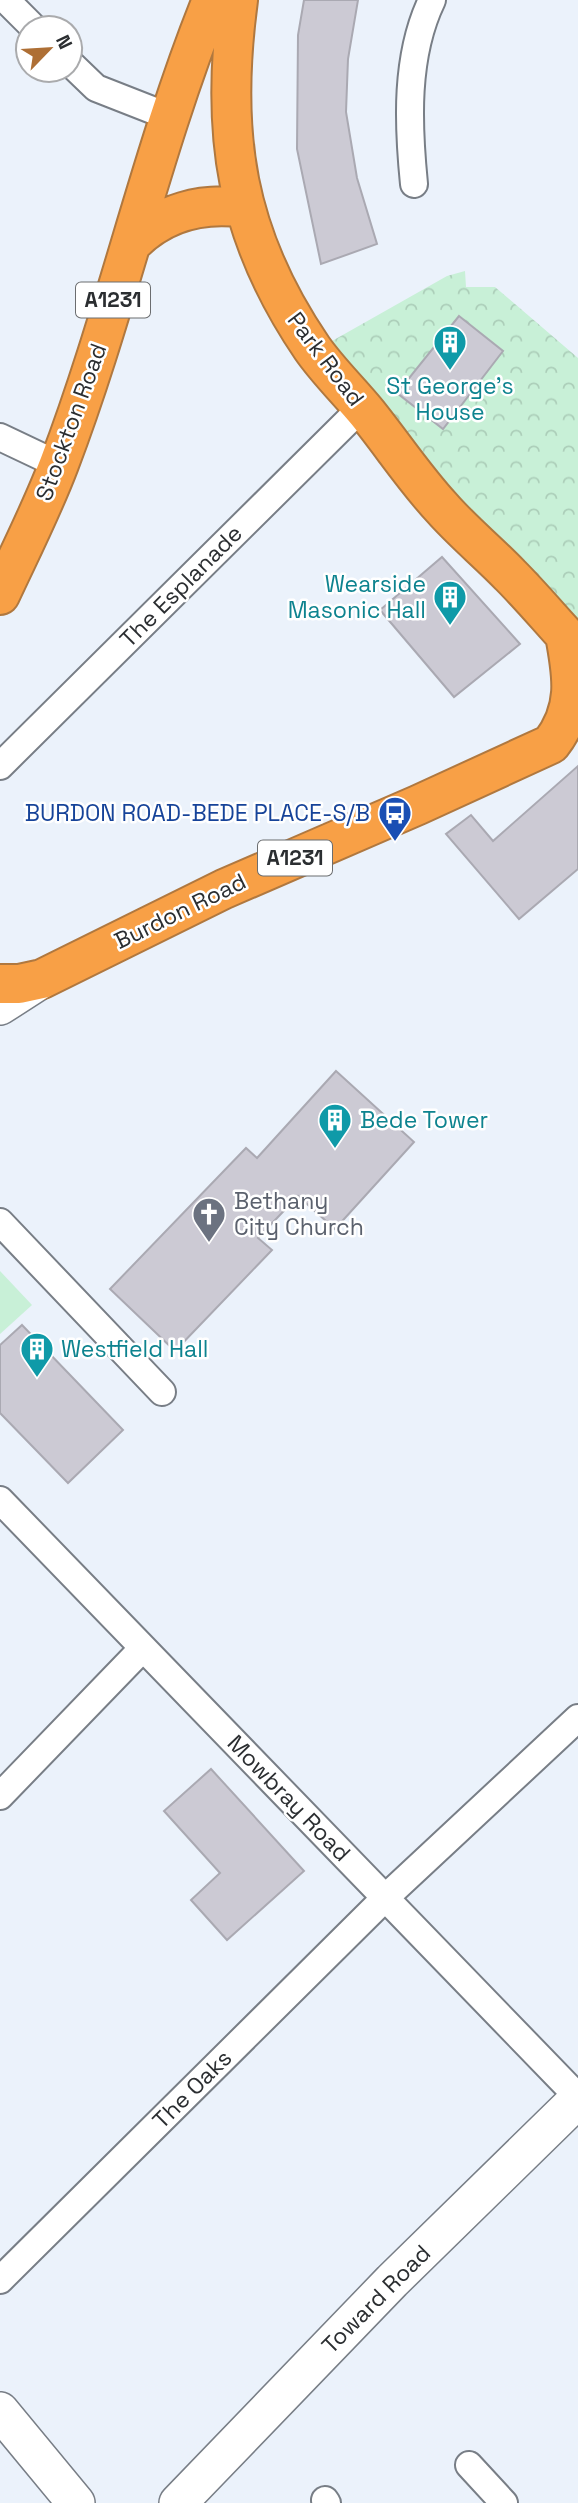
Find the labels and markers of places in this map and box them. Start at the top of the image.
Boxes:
building icon: St George's House [431,323,469,372]
place label: St George's House [386,371,514,427]
place label: Wearside Masonic Hall [288,569,426,625]
building icon: Wearside Masonic Hall [431,578,469,627]
bus stop icon: BURDON ROAD-BEDE PLACE-S/B [376,794,414,843]
place label: BURDON ROAD-BEDE PLACE-S/B [25,798,370,828]
building icon: Bede Tower [316,1101,354,1150]
place label: Bede Tower [360,1105,488,1135]
place label: Bethany City Church [234,1186,364,1242]
church icon: Bethany City Church [190,1195,228,1244]
building icon: Westfield Hall [18,1330,56,1379]
place label: Westfield Hall [61,1334,208,1364]

